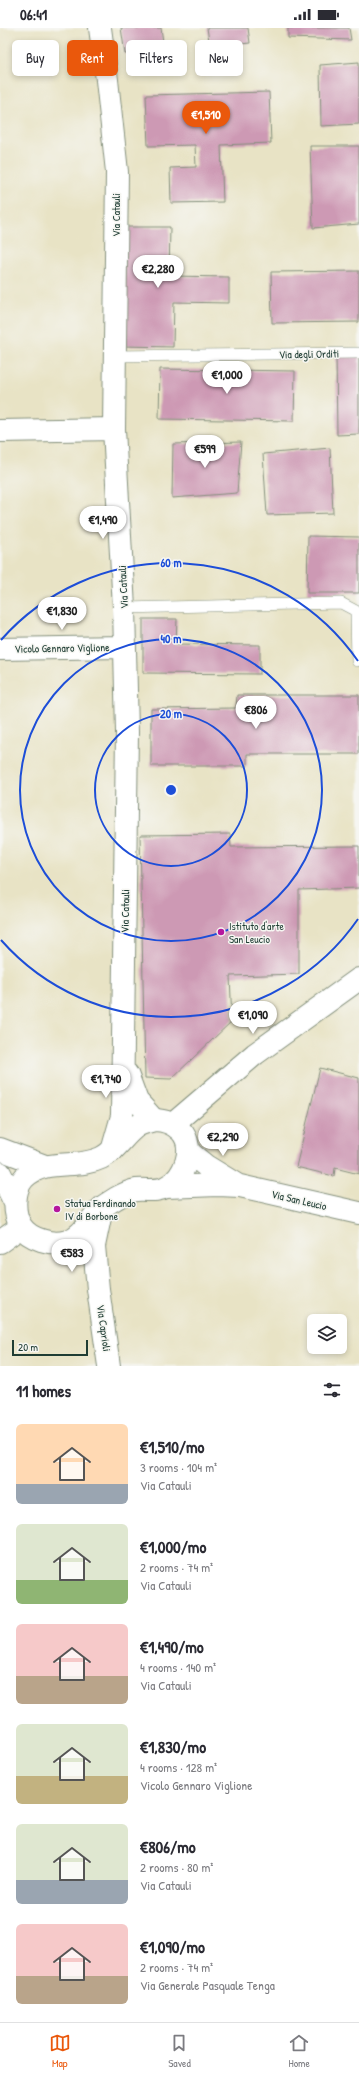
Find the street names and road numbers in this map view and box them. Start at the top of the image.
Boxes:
street label: Via Catauli [109,193,123,237]
street label: Via degli Orditi [279,346,339,362]
street label: Via Catauli [115,565,131,609]
street label: Vicolo Gennaro Viglione [14,640,110,656]
street label: Via Catauli [118,889,132,933]
street label: Via San Leucio [270,1187,329,1213]
street label: Via Caprioli [94,1304,114,1352]

